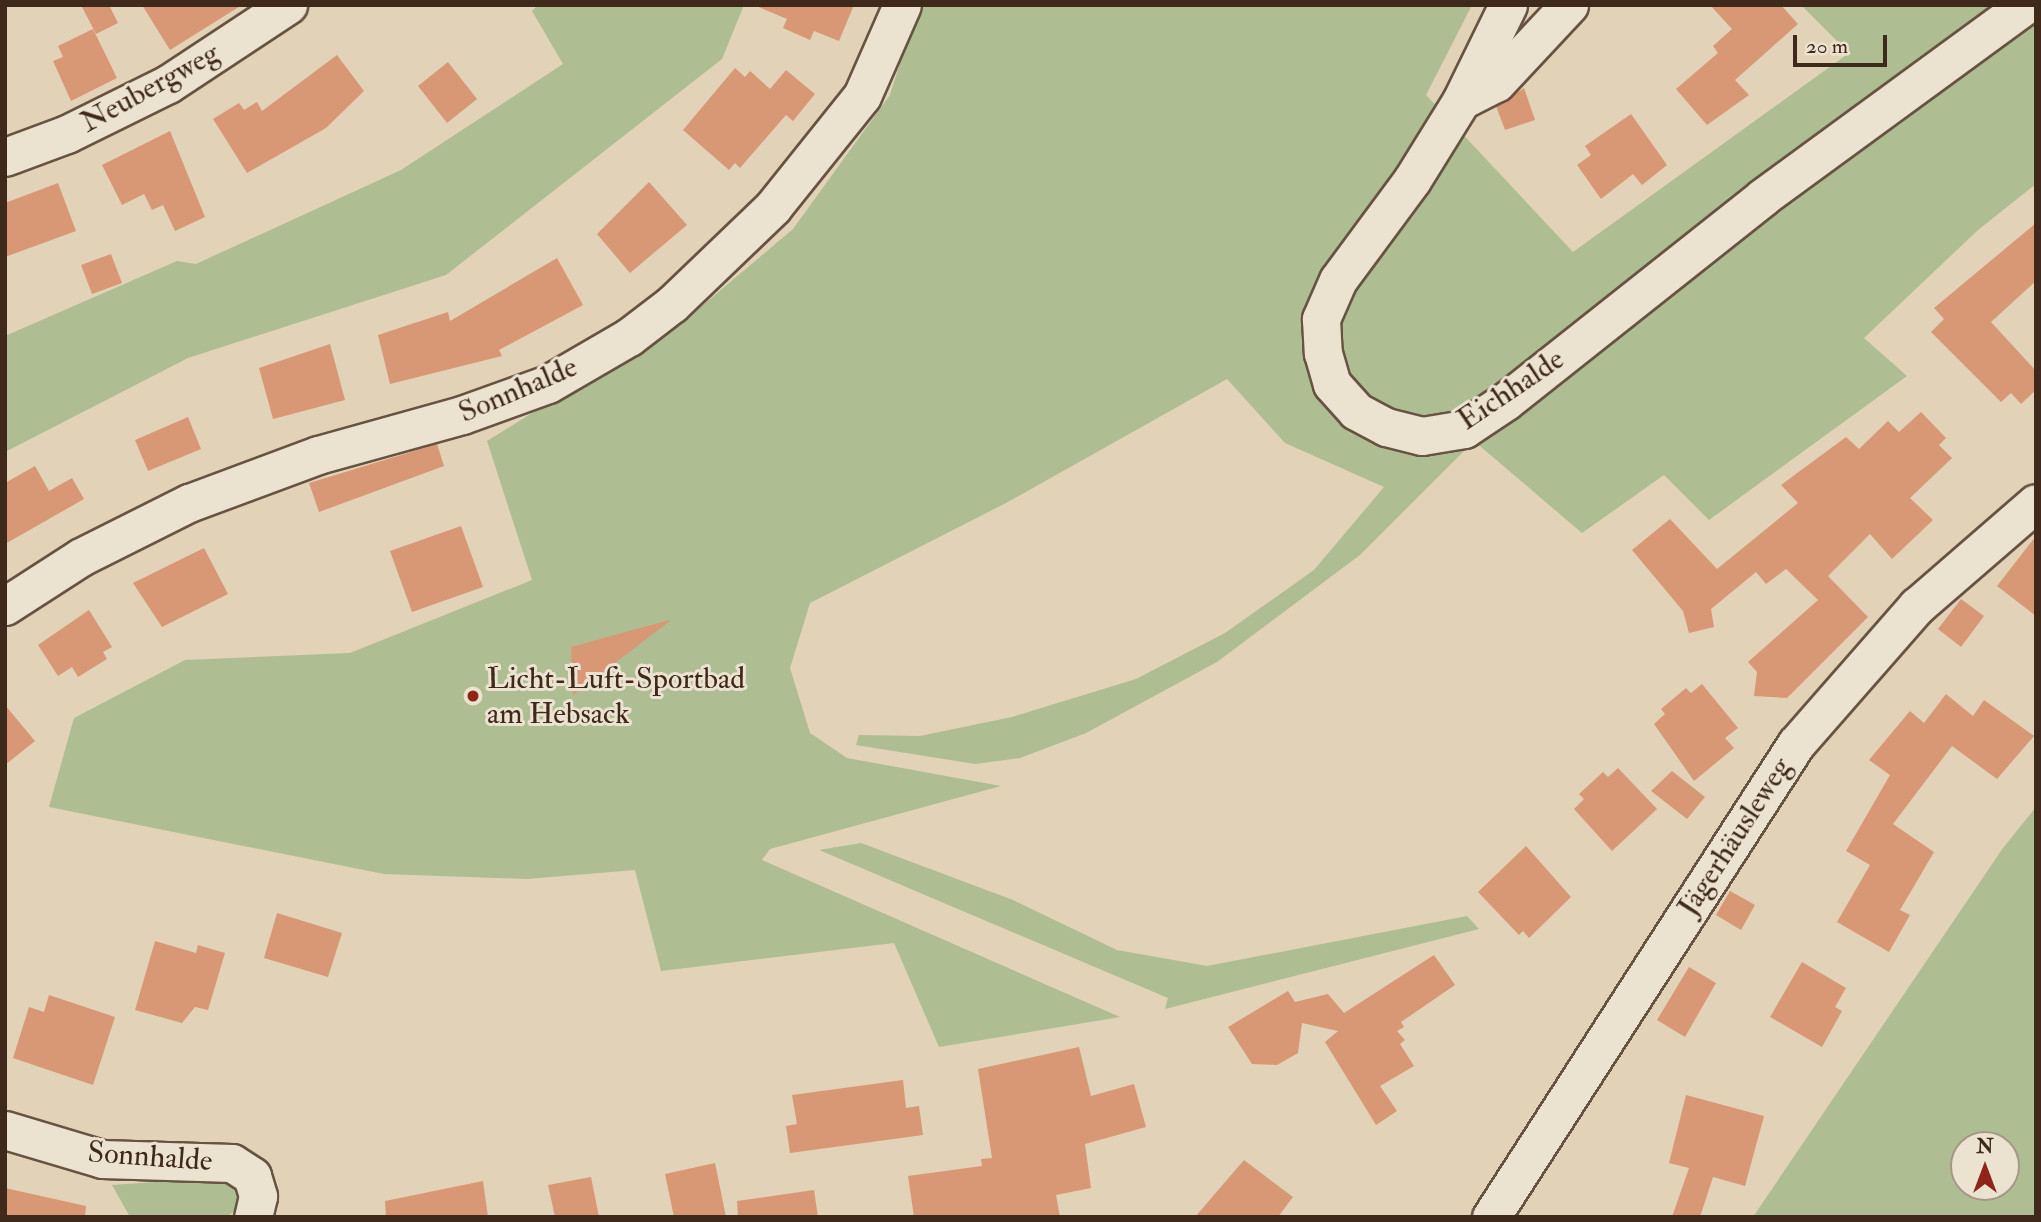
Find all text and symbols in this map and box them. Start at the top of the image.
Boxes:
scale bar [1796,21,1890,65]
text: 20 m [1806,33,1848,60]
street label: Neubergweg [74,35,226,141]
street label: Eichhalde [1451,341,1571,439]
street label: Sonnhalde [453,349,583,431]
place label: Licht-Luft-Sportbad am Hebsack [487,661,745,732]
marker: Licht-Luft-Sportbad am Hebsack [465,688,481,704]
street label: Jägerhäusleweg [1670,751,1800,923]
north arrow [1950,1131,2020,1201]
street label: Sonnhalde [86,1135,214,1179]
text: N [1976,1135,1994,1159]

